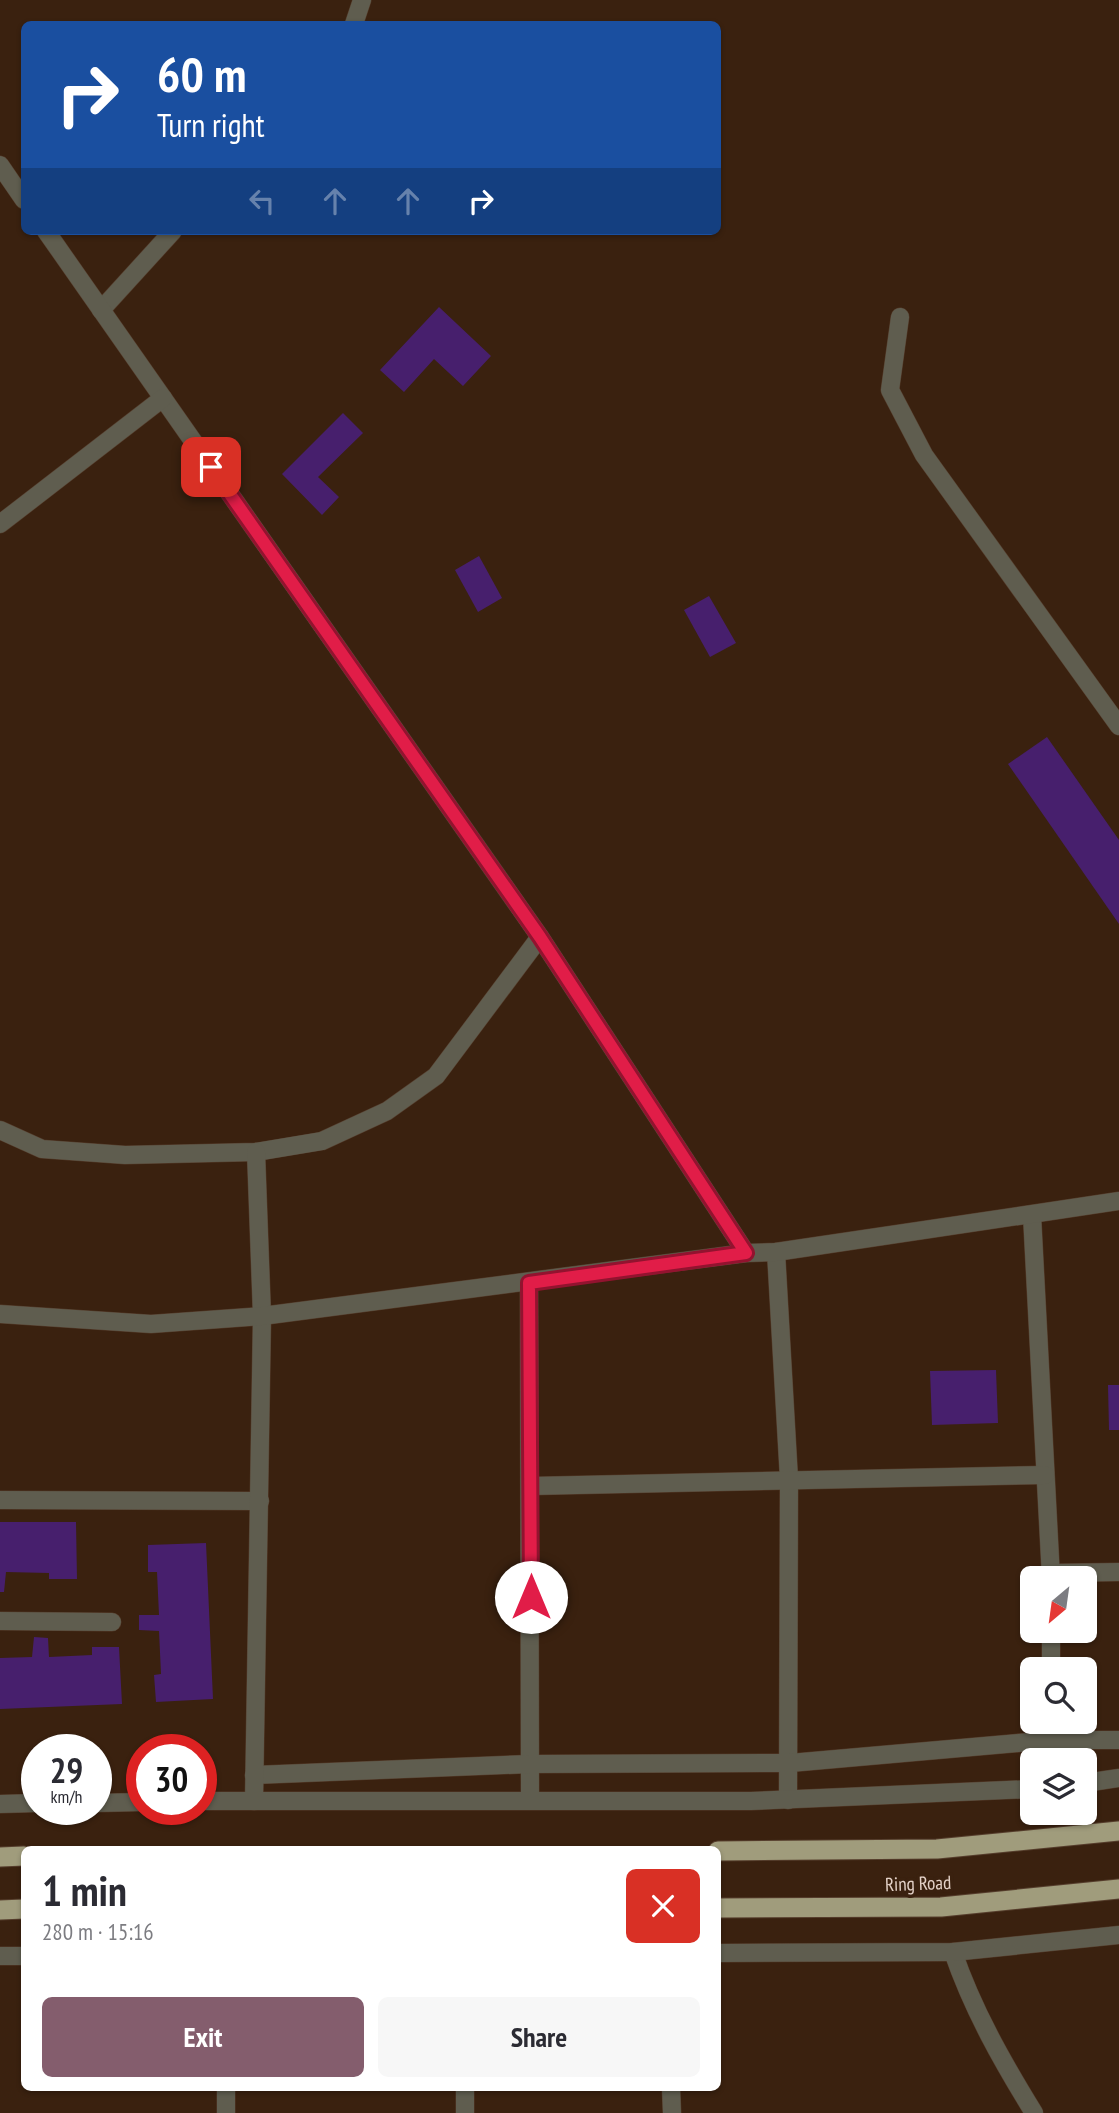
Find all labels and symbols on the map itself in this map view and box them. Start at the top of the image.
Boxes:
pin [181,437,241,497]
position arrow [494,1560,568,1634]
north arrow [1020,1566,1097,1643]
speed limit sign: 30 [126,1734,217,1825]
street label: Ring Road [884,1870,952,1896]

